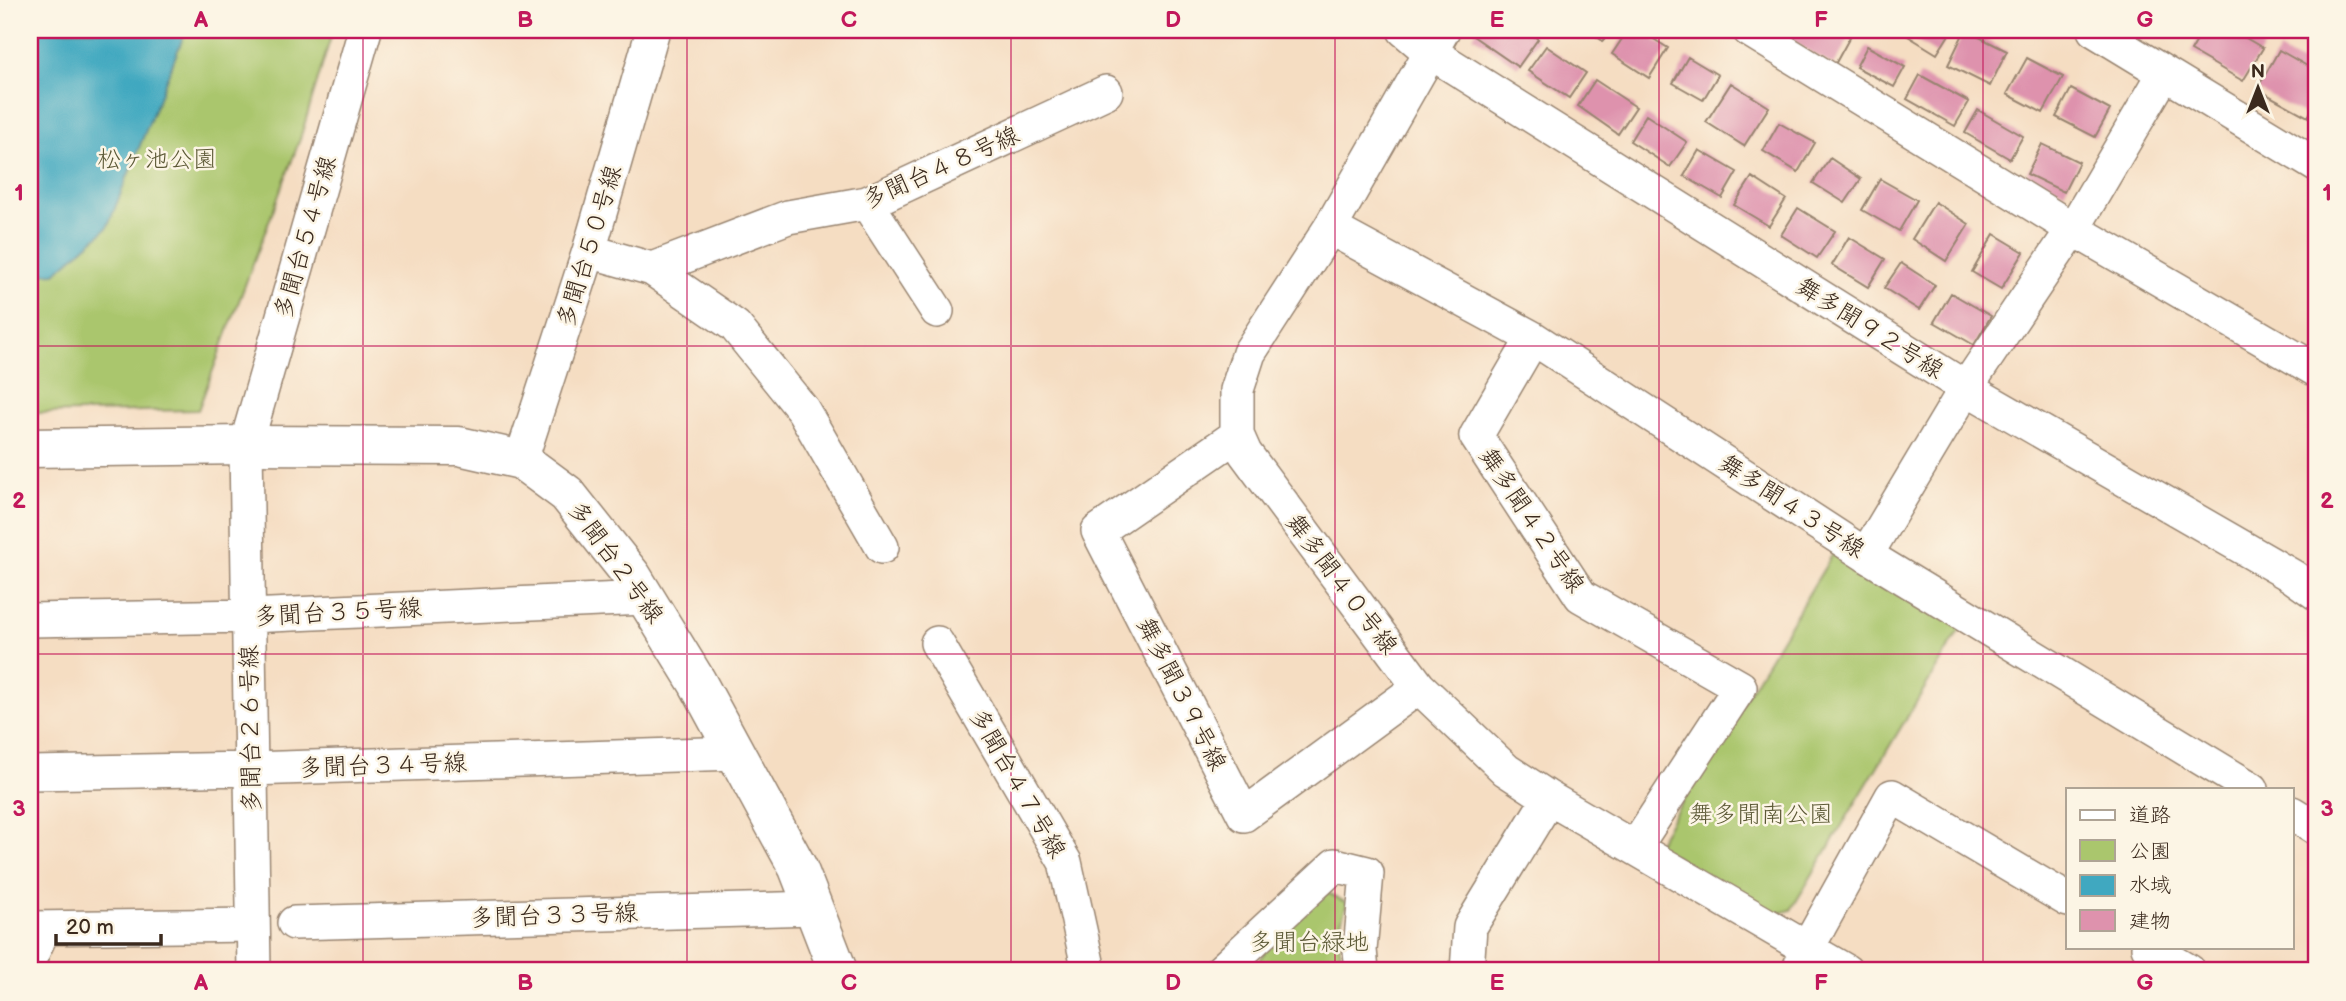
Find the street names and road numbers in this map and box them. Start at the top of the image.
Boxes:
street label: 多聞台４８号線 [859,120,1024,215]
street label: 多聞台５４号線 [268,152,343,322]
street label: 多聞台５０号線 [551,162,628,331]
street label: 舞多聞９２号線 [1791,272,1949,385]
street label: 舞多聞４２号線 [1473,443,1591,598]
street label: 舞多聞４３号線 [1713,449,1870,564]
street label: 多聞台２号線 [562,496,670,629]
street label: 舞多聞４０号線 [1279,508,1404,660]
street label: 多聞台３５号線 [253,594,423,631]
street label: 舞多聞３９号線 [1130,613,1233,776]
street label: 多聞台２６号線 [235,645,266,813]
street label: 多聞台４７号線 [963,703,1072,863]
street label: 多聞台３４号線 [299,748,467,783]
street label: 多聞台３３号線 [470,898,638,933]

